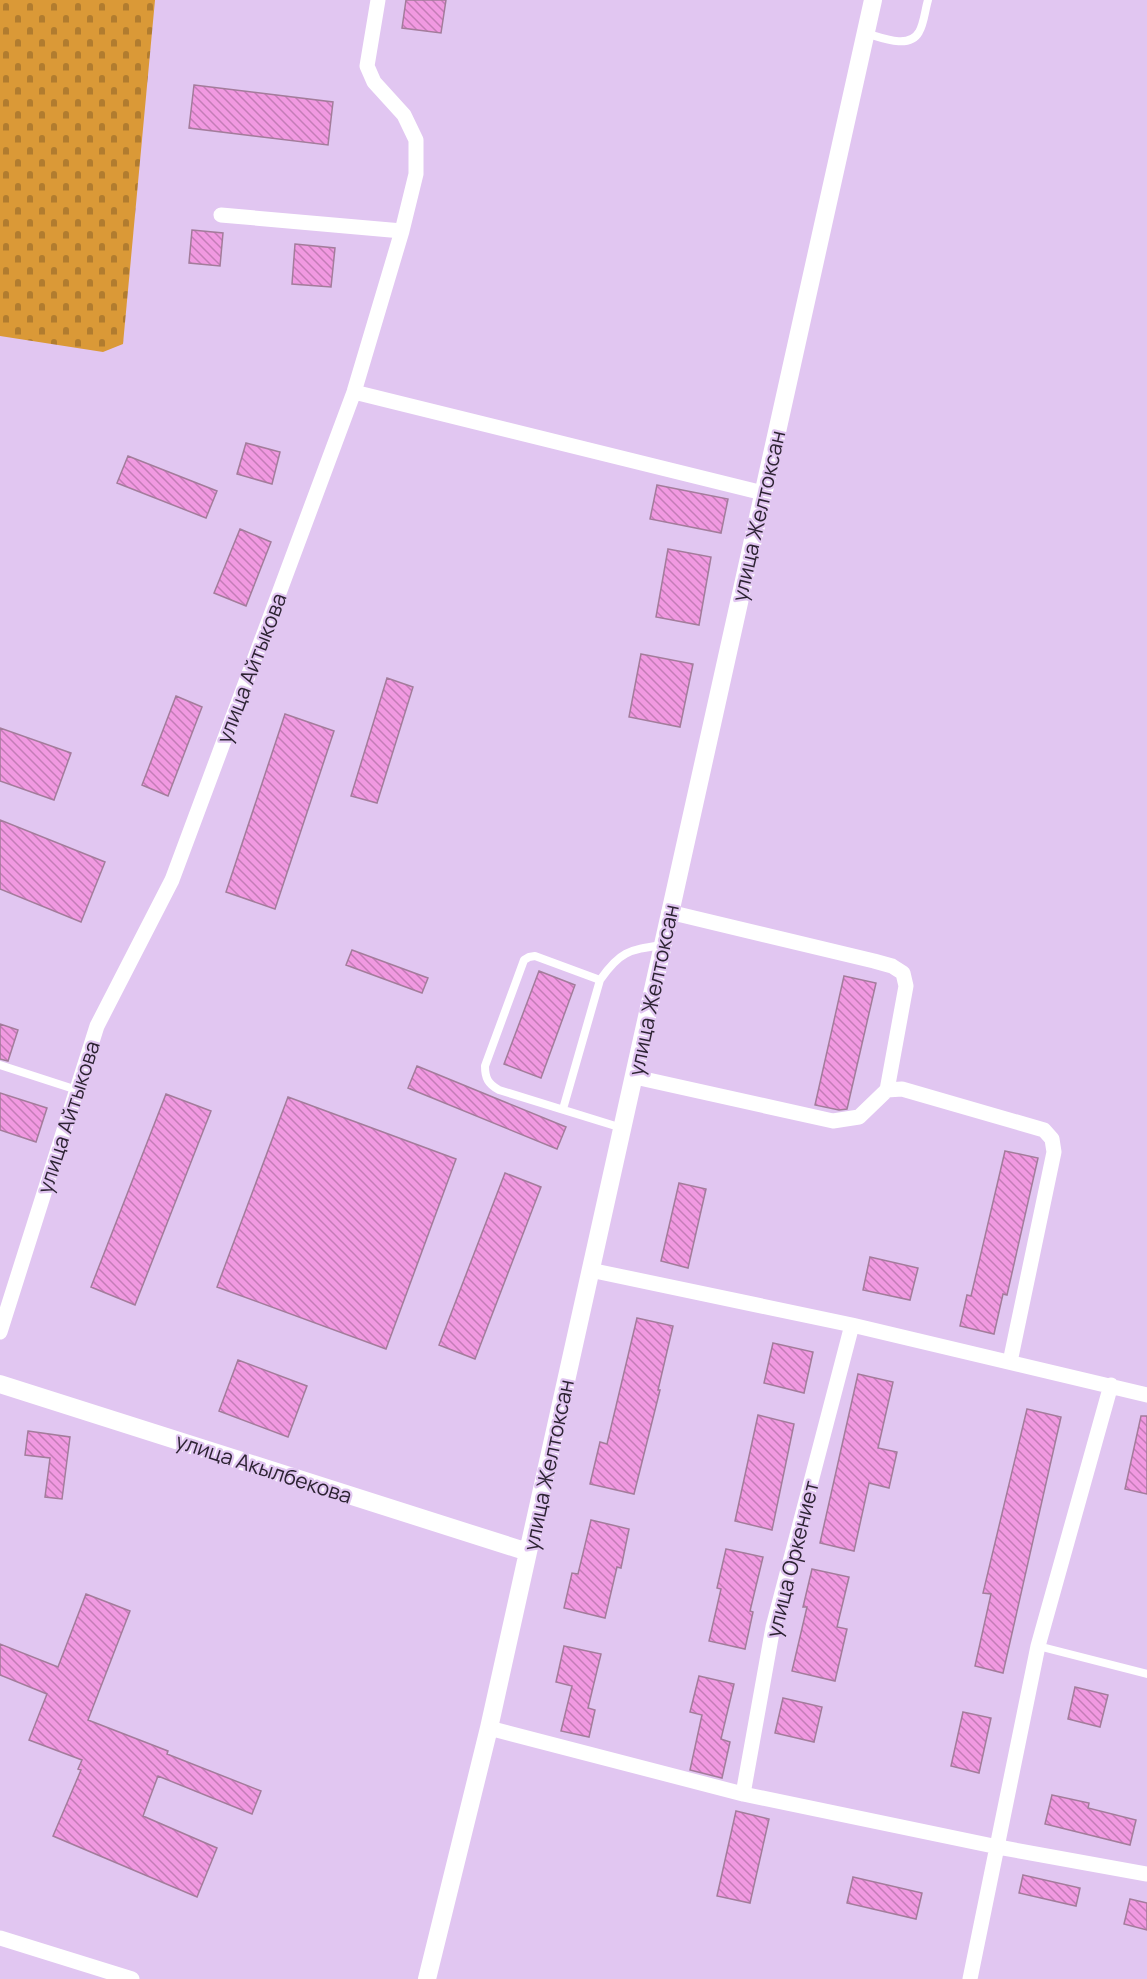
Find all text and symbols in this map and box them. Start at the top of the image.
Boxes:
street label: улица Желтоксан [725,428,791,604]
street label: улица Айтыкова [209,589,293,747]
street label: улица Желтоксан [621,902,685,1078]
street label: улица Айтыкова [30,1037,106,1197]
street label: улица Желтоксан [516,1377,580,1553]
street label: улица Акылбекова [172,1426,356,1510]
street label: улица Оркениет [759,1477,825,1640]

